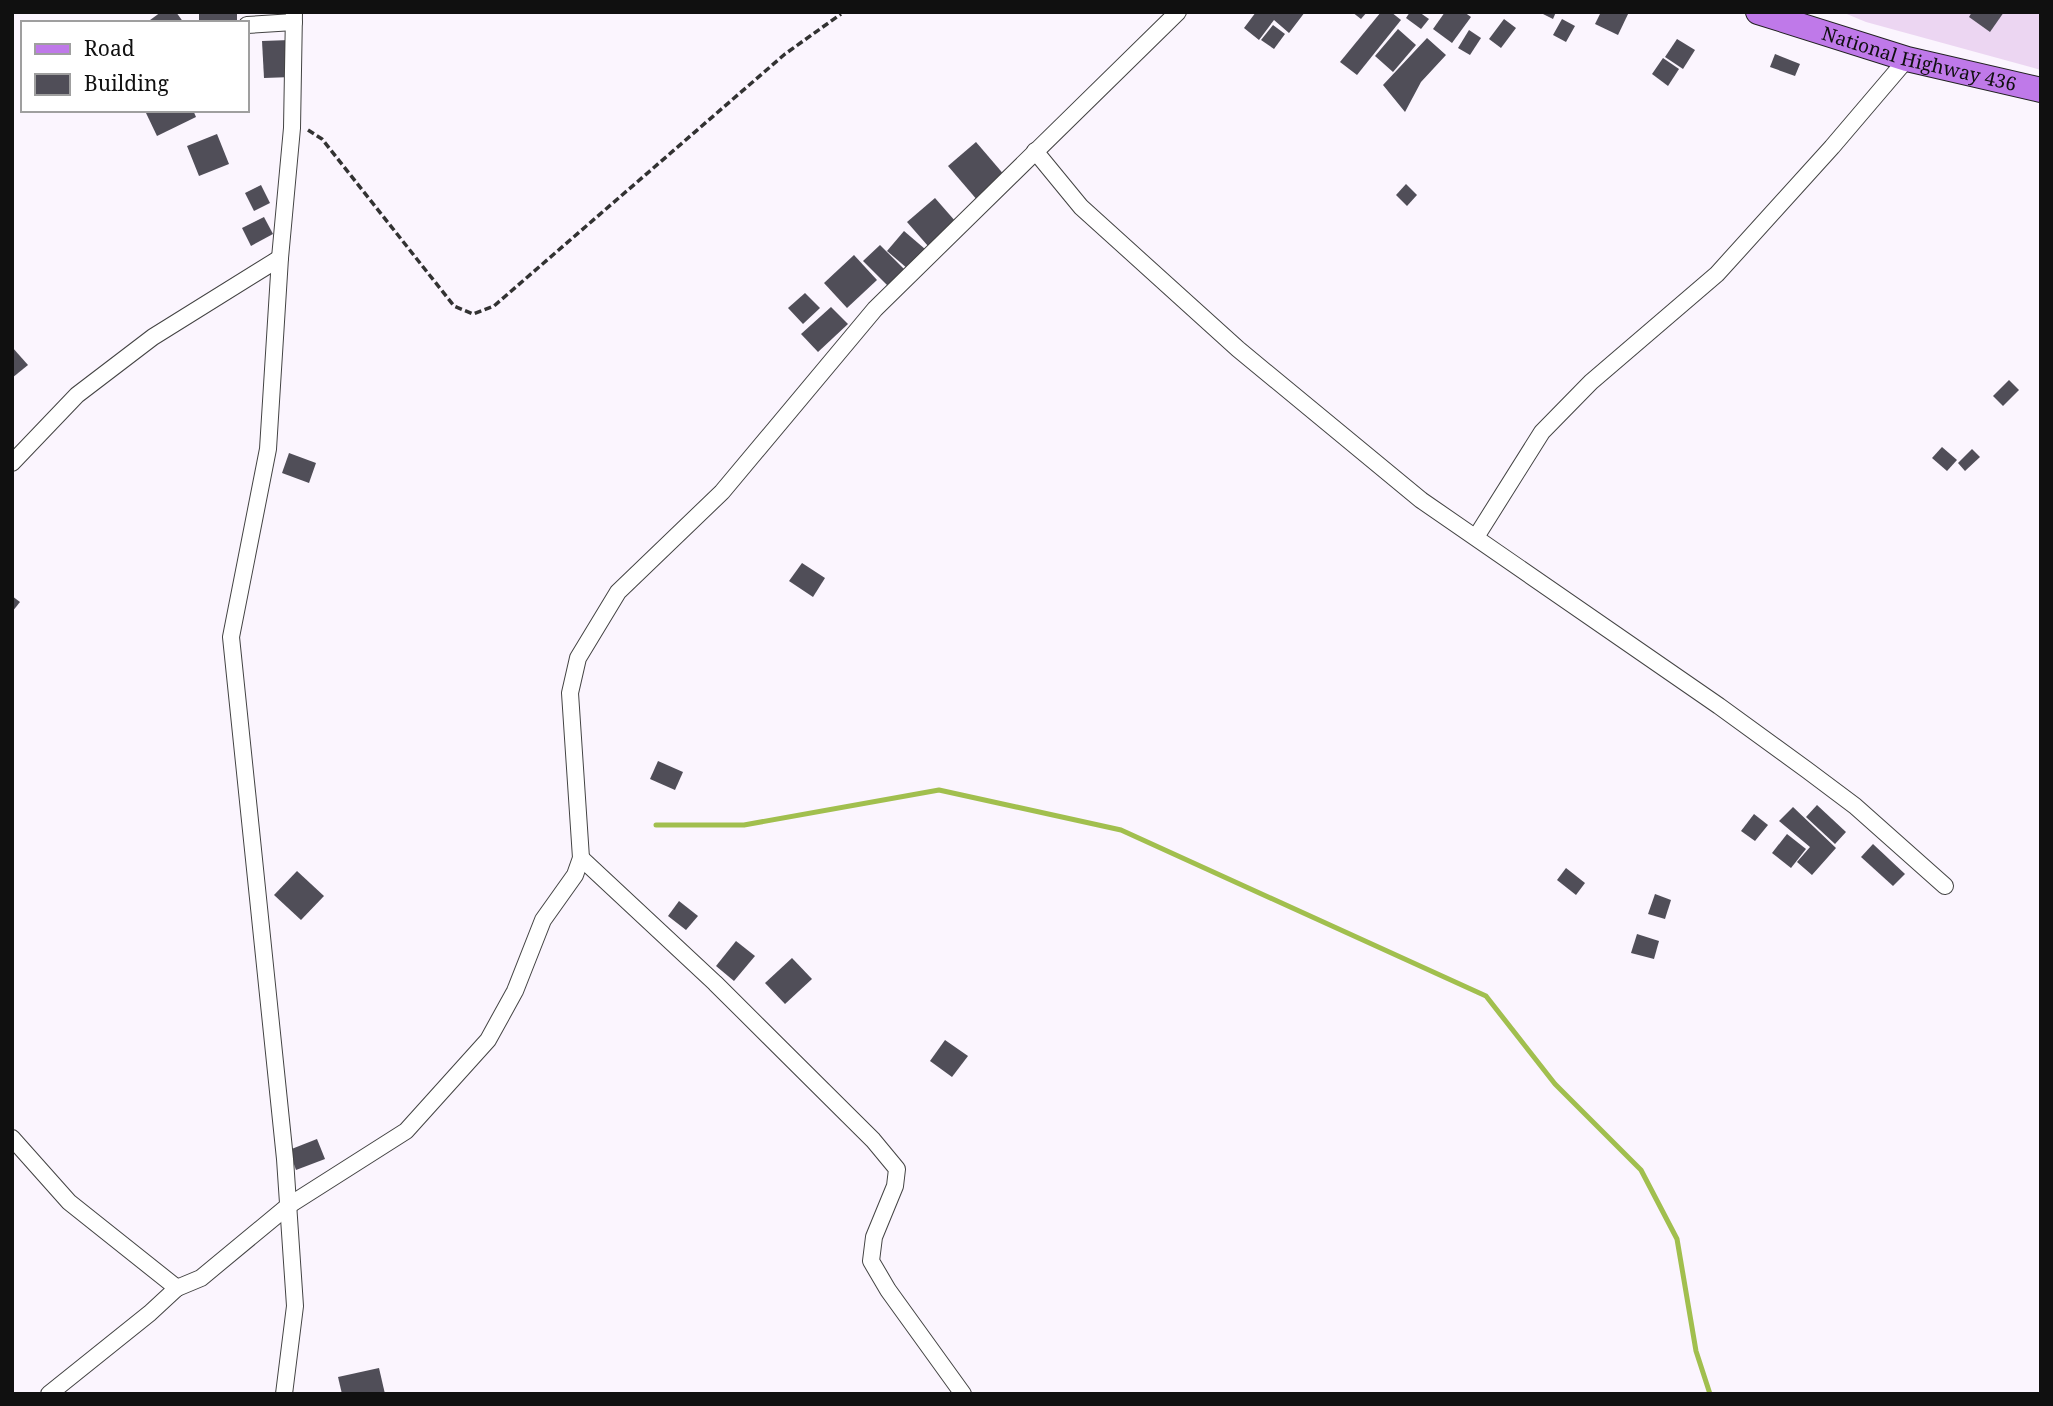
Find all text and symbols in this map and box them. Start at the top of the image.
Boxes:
street label: National Highway 436 [1819,20,2019,97]
legend [21,21,248,112]
text: Road [84,34,135,62]
text: Building [84,69,169,97]

